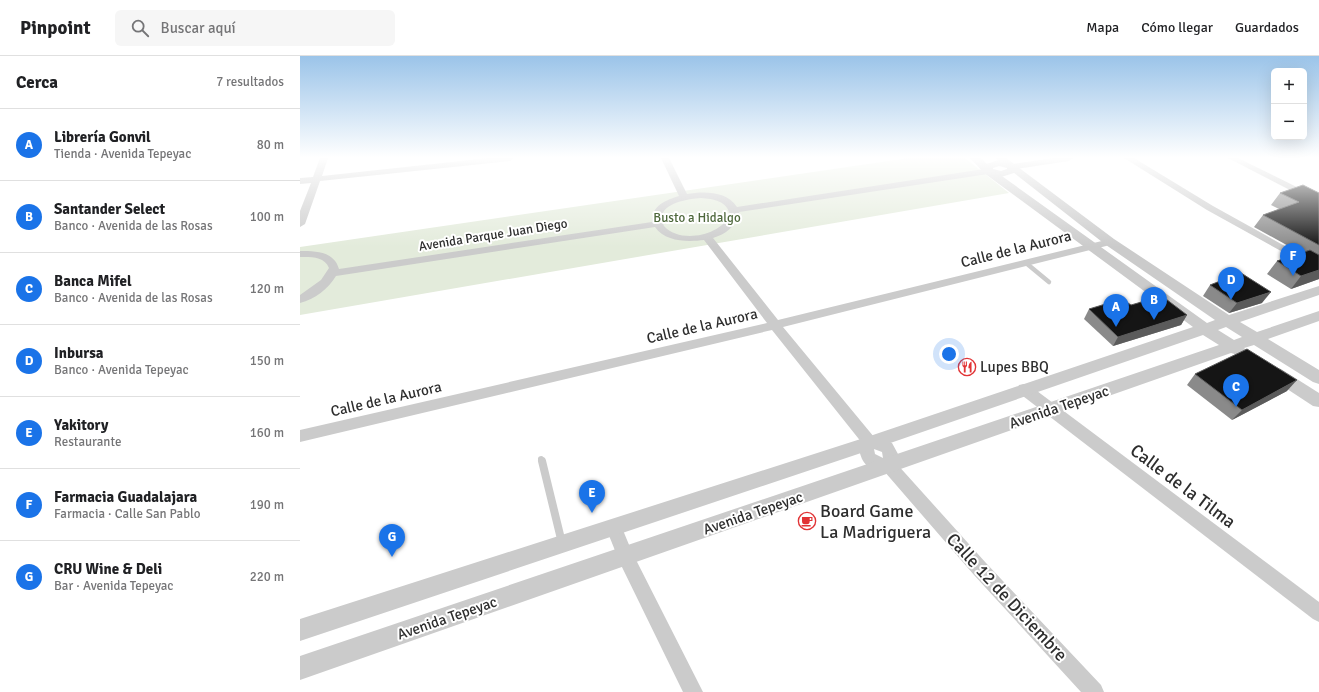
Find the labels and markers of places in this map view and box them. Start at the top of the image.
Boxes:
pin: F [1280,243,1306,276]
pin: D [1218,267,1244,300]
pin: B [1141,287,1167,320]
pin: A [1103,294,1129,327]
restaurant icon: Lupes BBQ [957,357,977,377]
place label: Lupes BBQ [980,358,1049,376]
pin: C [1223,374,1249,407]
pin: E [579,480,605,513]
place label: Board Game La Madriguera [820,500,931,543]
cafe icon: Board Game La Madriguera [797,511,817,531]
pin: G [379,524,405,557]

